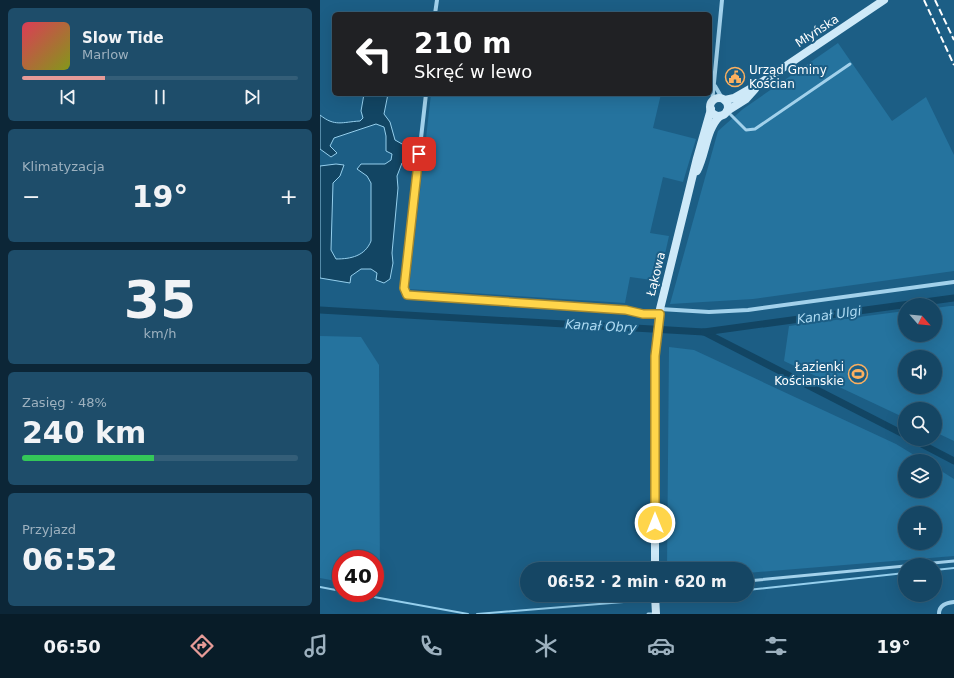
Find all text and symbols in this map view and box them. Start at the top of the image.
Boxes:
street label: Młyńska [793,12,841,50]
text: 210 m [414,27,511,60]
icon: left [348,28,400,80]
text: Slow Tide [82,29,164,47]
text: Marlow [82,47,129,62]
text: Skręć w lewo [414,61,532,82]
place label: Urząd Gminy Kościan [749,63,827,91]
public building icon: Urząd Gminy Kościan [724,66,746,88]
icon: previous [57,86,79,108]
icon: pause [149,86,171,108]
icon: next [241,86,263,108]
pin [402,137,436,171]
icon: arrive [408,143,430,165]
text: Klimatyzacja [22,159,105,174]
text: 19° [132,179,188,214]
text: − [22,184,40,209]
text: + [280,184,298,209]
street label: Łąkowa [644,250,668,299]
text: 35 [124,270,196,330]
north arrow [898,298,942,342]
map controls [898,298,942,602]
water label: Kanał Ulgi [796,303,863,327]
water label: Kanał Obry [565,317,637,335]
text: km/h [144,326,176,341]
button: sound [898,350,942,394]
place label: Łazienki Kościanskie [774,360,844,388]
sports icon: Łazienki Kościanskie [847,363,869,385]
text: Zasięg · 48% [22,395,107,410]
button: search [898,402,942,446]
text: 240 km [22,415,146,450]
button: layers [898,454,942,498]
position arrow [634,502,676,544]
button: + [898,506,942,550]
text: Przyjazd [22,522,76,537]
text: 06:52 [22,542,118,577]
speed limit sign: 40 [332,550,384,602]
button: − [898,558,942,602]
text: 06:52 · 2 min · 620 m [547,573,727,591]
icon: directions [188,632,216,660]
icon: music [302,632,330,660]
icon: phone [417,632,445,660]
icon: climate [532,632,560,660]
icon: car [647,632,675,660]
icon: filters [762,632,790,660]
text: 06:50 [43,636,101,657]
text: 19° [877,636,911,657]

